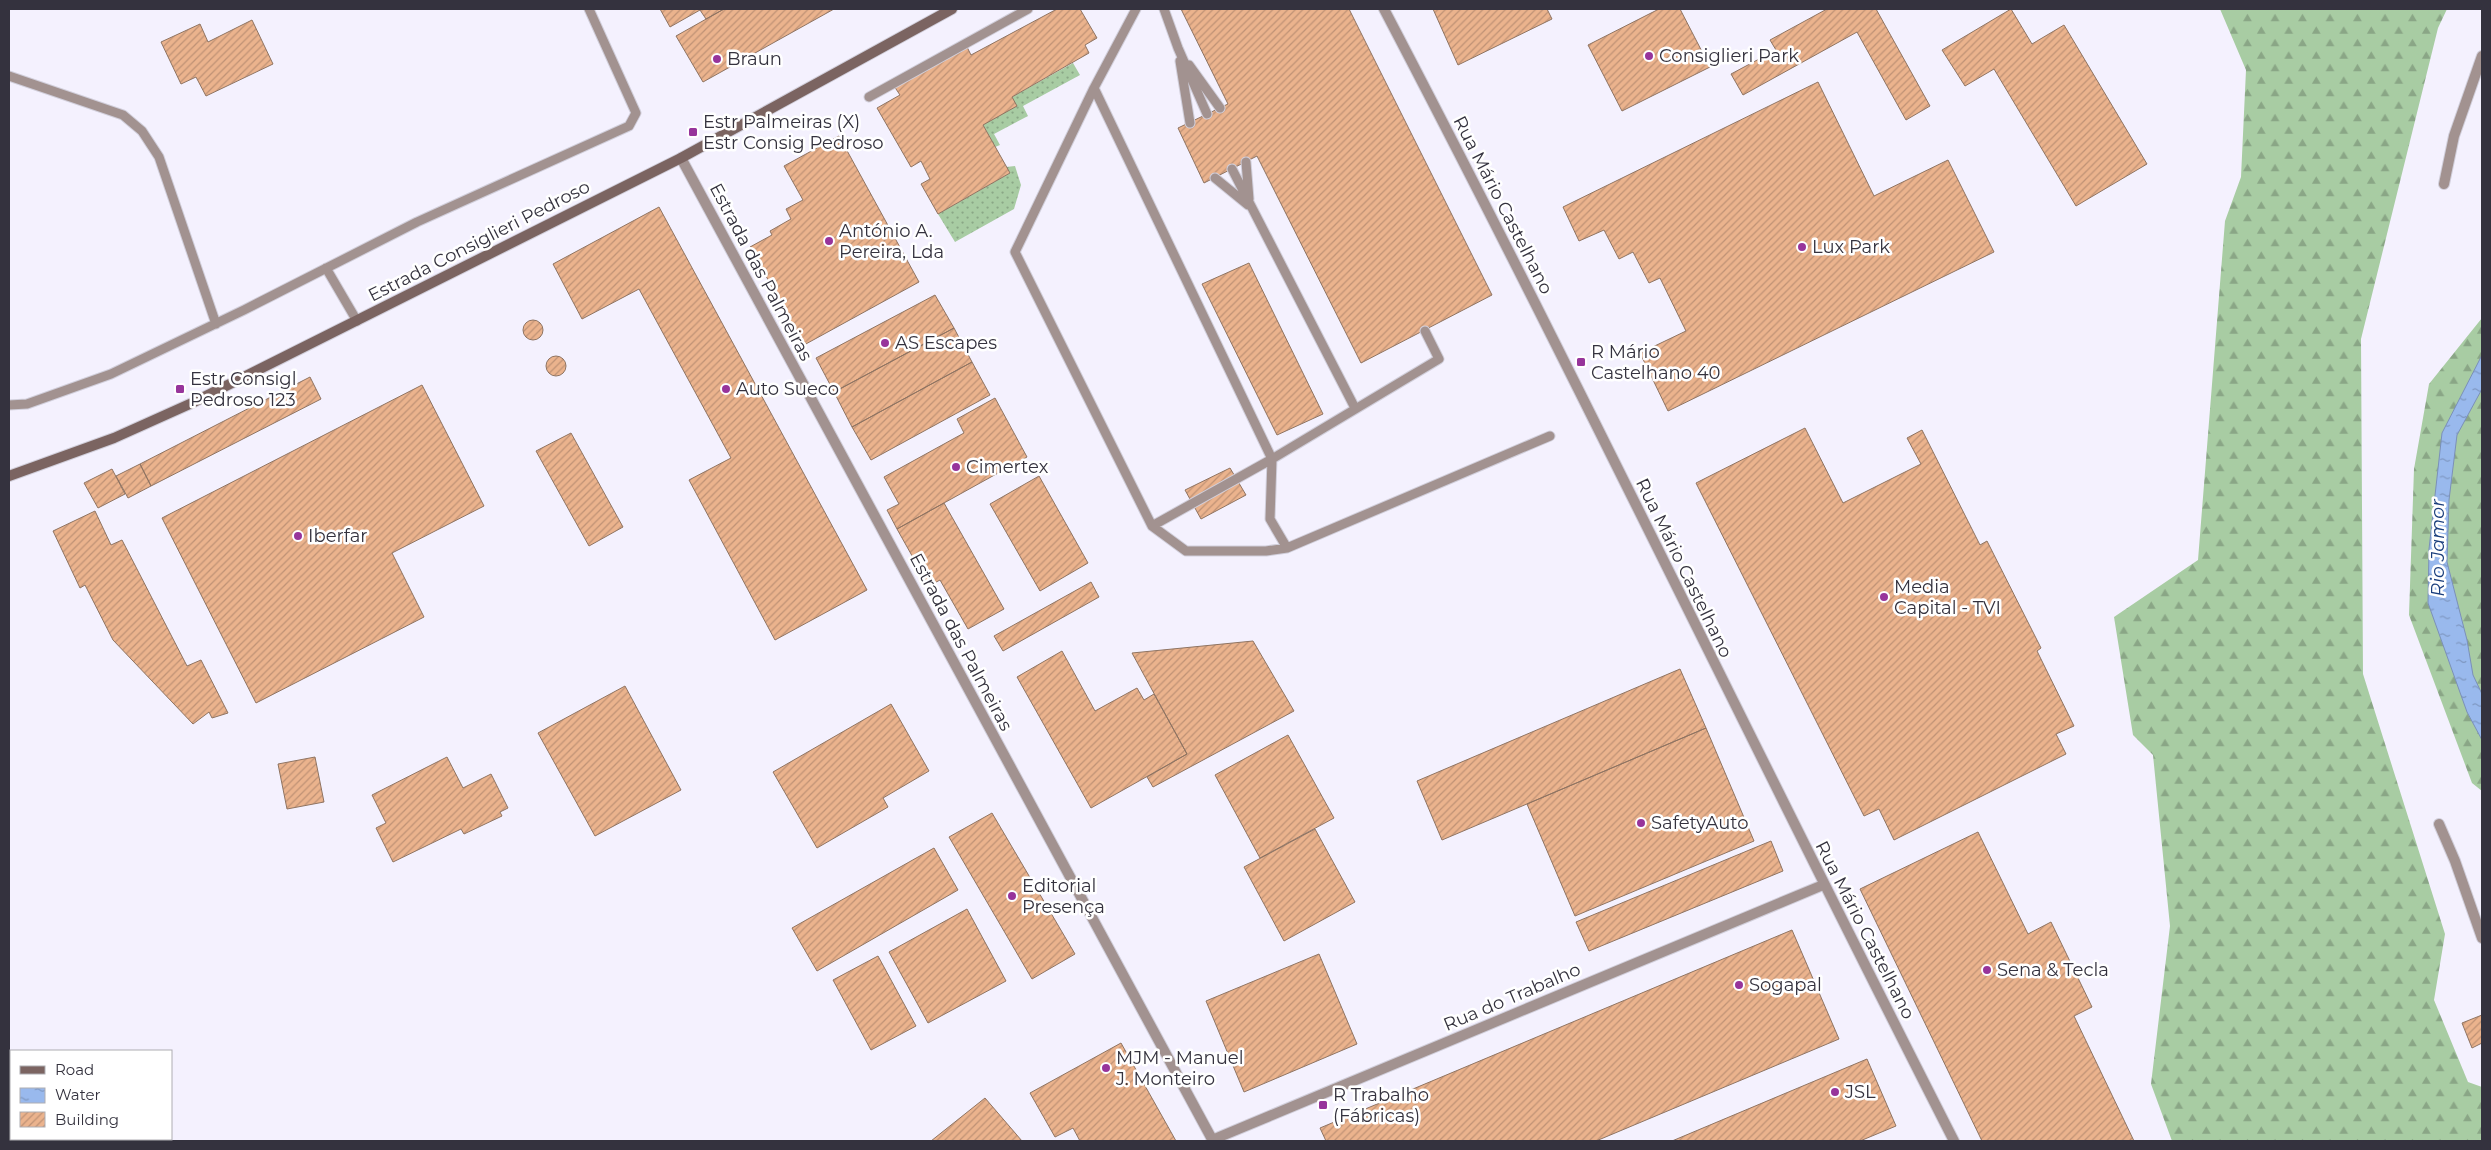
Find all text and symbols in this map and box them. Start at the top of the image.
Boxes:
place label: Consiglieri Park [1659,45,1799,67]
place label: Braun [727,48,782,70]
marker: Consiglieri Park [1643,50,1655,62]
marker: Braun [711,53,723,65]
place label: Estr Palmeiras (X) Estr Consig Pedroso [703,111,884,154]
street label: Rua Mário Castelhano [1448,112,1558,298]
marker: Estr Palmeiras (X) Estr Consig Pedroso [687,126,699,138]
street label: Estrada Consiglieri Pedroso [365,175,593,307]
street label: Estrada das Palmeiras [705,180,817,365]
place label: António A. Pereira, Lda [839,220,944,263]
marker: António A. Pereira, Lda [823,235,835,247]
place label: Lux Park [1812,236,1890,258]
marker: Lux Park [1796,241,1808,253]
place label: AS Escapes [895,332,997,354]
marker: AS Escapes [879,337,891,349]
place label: R Mário Castelhano 40 [1591,341,1720,384]
marker: R Mário Castelhano 40 [1575,356,1587,368]
place label: Estr Consigl Pedroso 123 [190,368,297,411]
place label: Auto Sueco [736,378,839,400]
marker: Estr Consigl Pedroso 123 [174,383,186,395]
marker: Auto Sueco [720,383,732,395]
place label: Cimertex [966,456,1049,478]
marker: Cimertex [950,461,962,473]
street label: Rua Mário Castelhano [1631,475,1737,661]
water label: Rio Jamor [2426,499,2449,597]
place label: Iberfar [308,525,368,547]
marker: Iberfar [292,530,304,542]
street label: Estrada das Palmeiras [905,550,1017,735]
place label: Media Capital - TVI [1894,576,2001,619]
marker: Media Capital - TVI [1878,591,1890,603]
place label: SafetyAuto [1651,812,1749,834]
marker: SafetyAuto [1635,817,1647,829]
street label: Rua Mário Castelhano [1810,837,1920,1023]
place label: Editorial Presença [1022,875,1105,918]
marker: Editorial Presença [1006,890,1018,902]
street label: Rua do Trabalho [1440,958,1584,1036]
place label: Sena & Tecla [1997,959,2109,981]
marker: Sena & Tecla [1981,964,1993,976]
place label: Sogapal [1749,974,1822,996]
marker: Sogapal [1733,979,1745,991]
place label: MJM - Manuel J. Monteiro [1115,1047,1244,1090]
legend [10,1050,172,1140]
text: Road [55,1060,94,1079]
marker: MJM - Manuel J. Monteiro [1100,1062,1112,1074]
place label: JSL [1844,1081,1876,1103]
place label: R Trabalho (Fábricas) [1333,1084,1429,1127]
text: Water [55,1085,101,1104]
marker: JSL [1829,1086,1841,1098]
marker: R Trabalho (Fábricas) [1317,1099,1329,1111]
text: Building [55,1110,119,1129]

